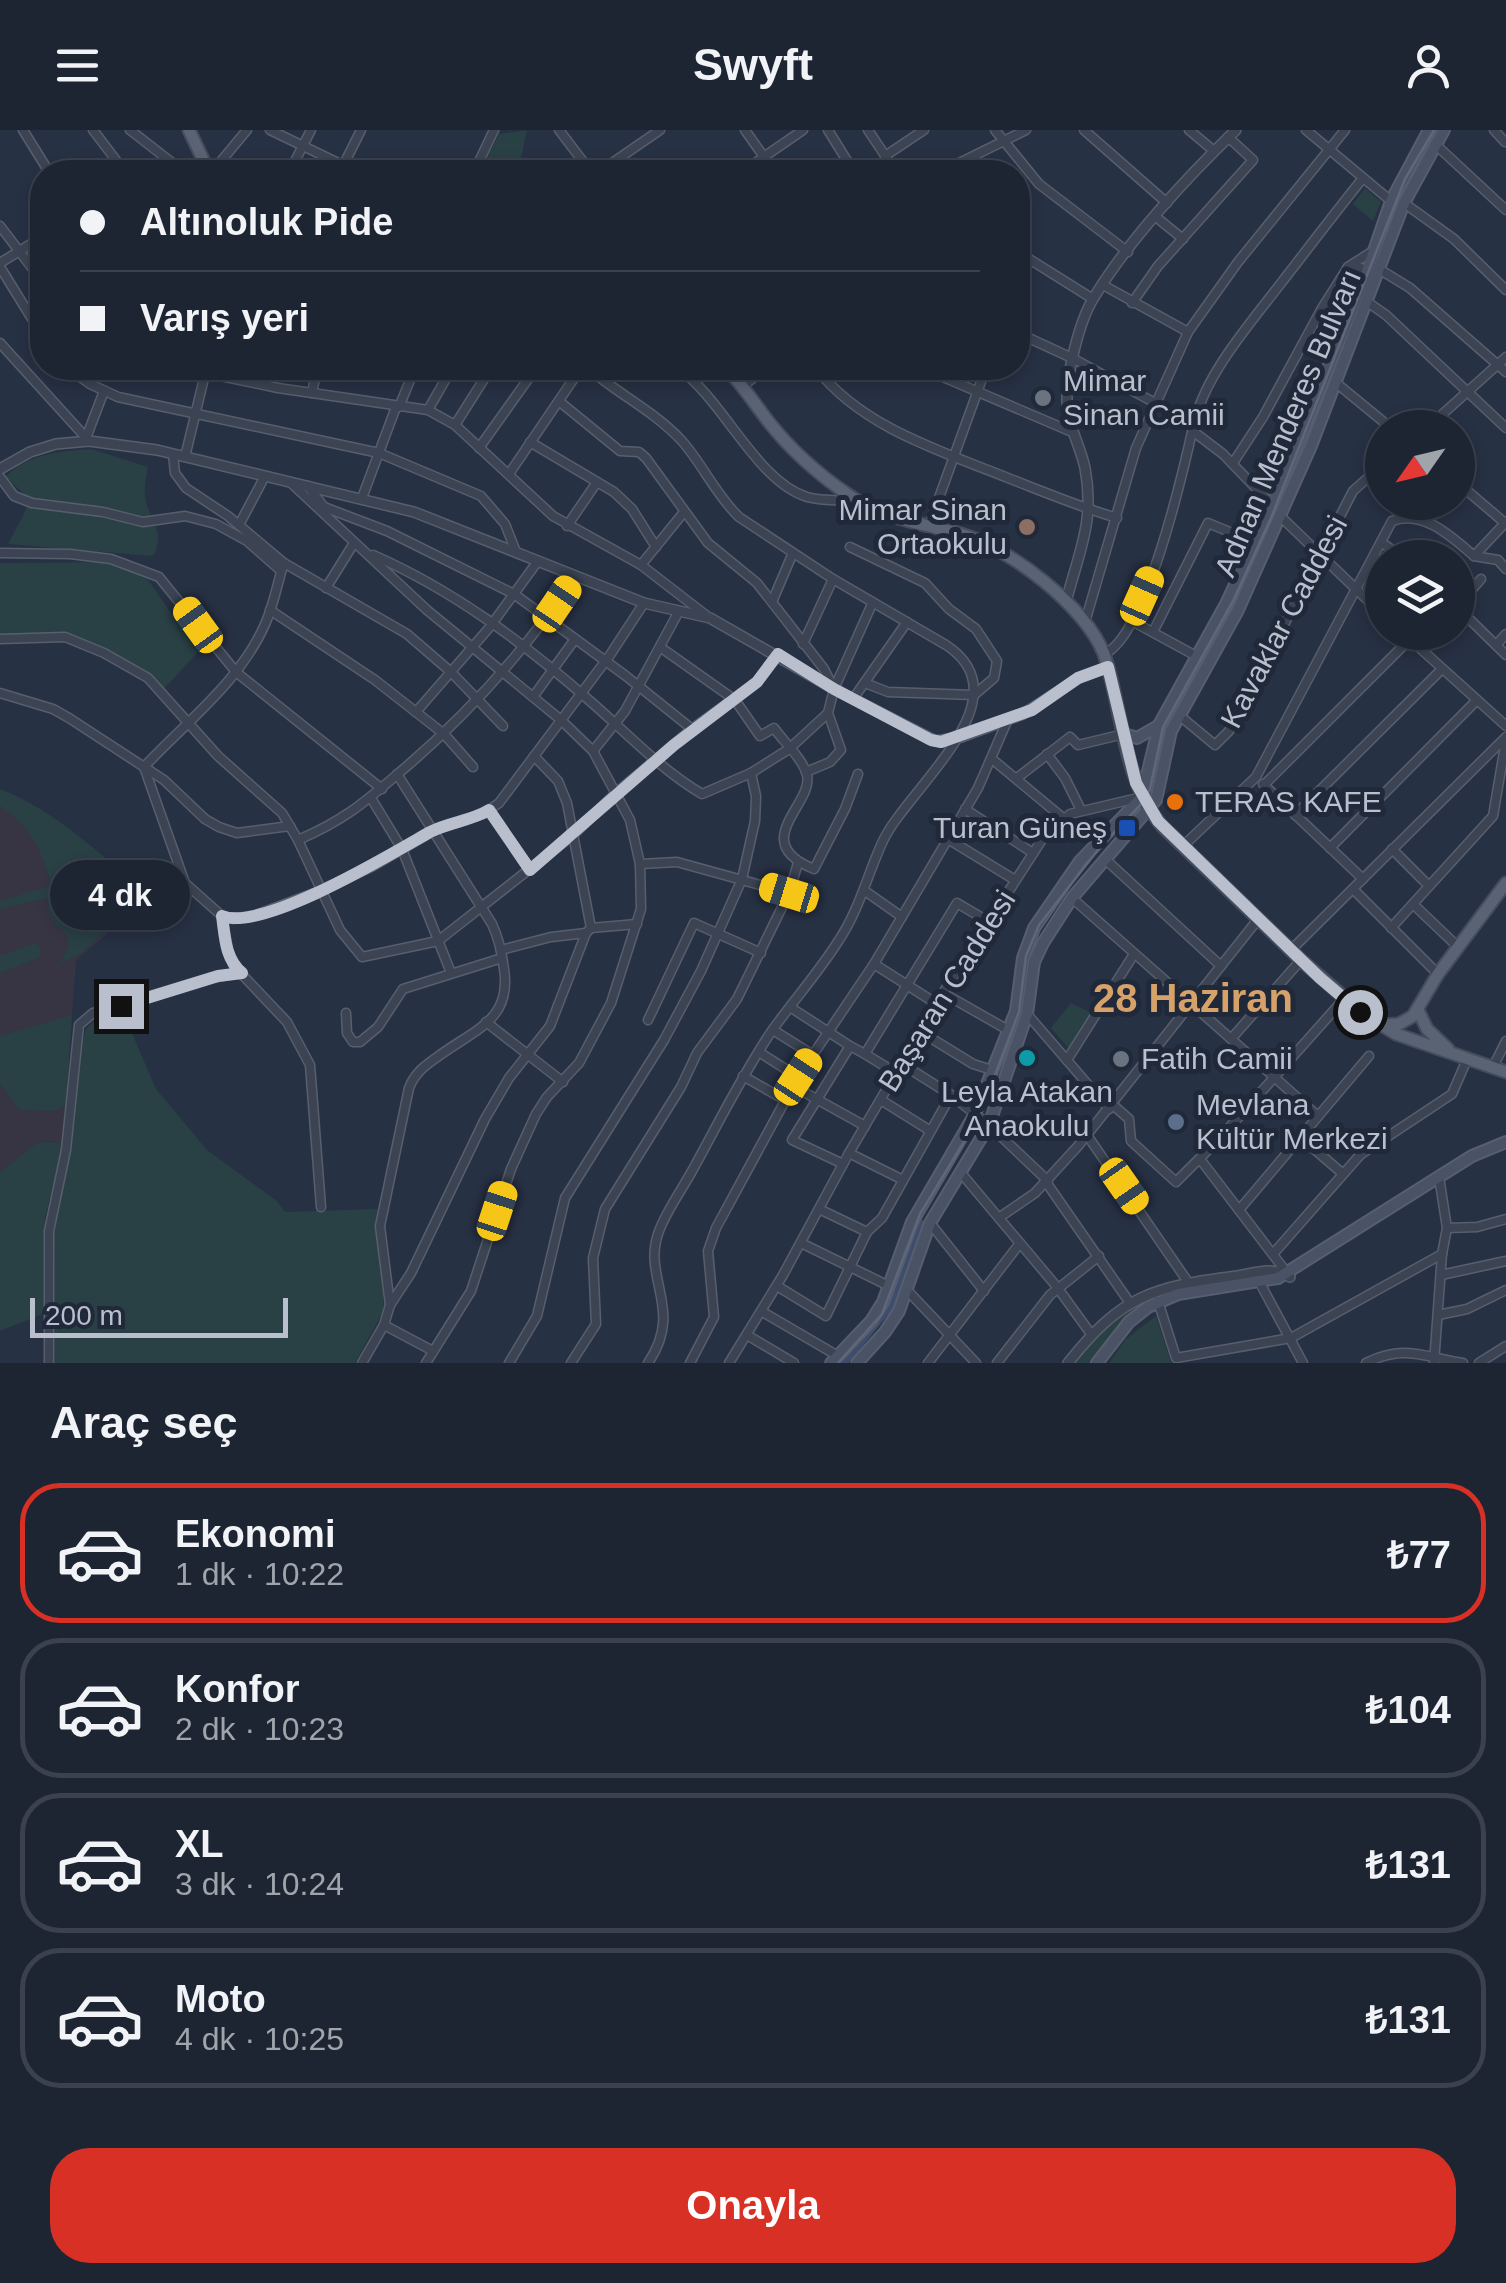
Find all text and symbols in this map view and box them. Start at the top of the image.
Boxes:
icon: menu [50,38,105,93]
icon: person [1401,38,1456,93]
text: Swyft [693,39,813,90]
text: Altınoluk Pide [140,201,393,243]
street label: Adnan Menderes Bulvarı [1208,264,1367,581]
text: Varış yeri [140,297,309,339]
place label: Mimar Sinan Camii [1063,364,1225,431]
marker: Mimar Sinan Camii [1032,387,1054,409]
north arrow [1365,410,1475,520]
map controls [1365,410,1475,650]
place label: Mimar Sinan Ortaokulu [839,493,1007,560]
street label: Kavaklar Caddesi [1214,510,1353,733]
marker: Mimar Sinan Ortaokulu [1016,516,1038,538]
button: layers [1365,540,1475,650]
car [1116,562,1168,630]
car [528,571,586,637]
car [168,592,228,658]
place label: TERAS KAFE [1195,785,1382,818]
marker: TERAS KAFE [1164,791,1186,813]
place label: Turan Güneş [933,811,1107,844]
marker: Turan Güneş [1116,817,1138,839]
callout: 4 dk [51,861,191,931]
car [756,870,822,916]
text: 4 dk [88,877,152,913]
street label: Başaran Caddesi [872,884,1022,1097]
district label: 28 Haziran [1093,976,1293,1020]
route end [99,984,144,1029]
route start [1338,990,1383,1035]
place label: Fatih Camii [1141,1042,1293,1075]
car [769,1044,827,1110]
marker: Leyla Atakan Anaokulu [1016,1047,1038,1069]
marker: Fatih Camii [1110,1048,1132,1070]
place label: Leyla Atakan Anaokulu [941,1075,1113,1142]
place label: Mevlana Kültür Merkezi [1196,1088,1388,1155]
marker: Mevlana Kültür Merkezi [1165,1111,1187,1133]
car [1095,1153,1153,1219]
car [473,1178,521,1244]
scale bar [30,1293,288,1338]
text: 200 m [45,1300,123,1331]
text: Araç seç [50,1397,238,1448]
icon: car [55,1508,145,1598]
text: Ekonomi [175,1513,335,1555]
text: ₺77 [1387,1534,1451,1576]
text: 1 dk · 10:22 [175,1556,344,1592]
icon: car [55,1663,145,1753]
text: Konfor [175,1668,300,1710]
text: ₺104 [1366,1689,1451,1731]
text: 2 dk · 10:23 [175,1711,344,1747]
icon: car [55,1818,145,1908]
text: XL [175,1823,224,1865]
text: ₺131 [1366,1844,1451,1886]
text: 3 dk · 10:24 [175,1866,344,1902]
icon: car [55,1973,145,2063]
text: Moto [175,1978,266,2020]
text: ₺131 [1366,1999,1451,2041]
text: 4 dk · 10:25 [175,2021,344,2057]
button: Onayla [50,2148,1456,2263]

